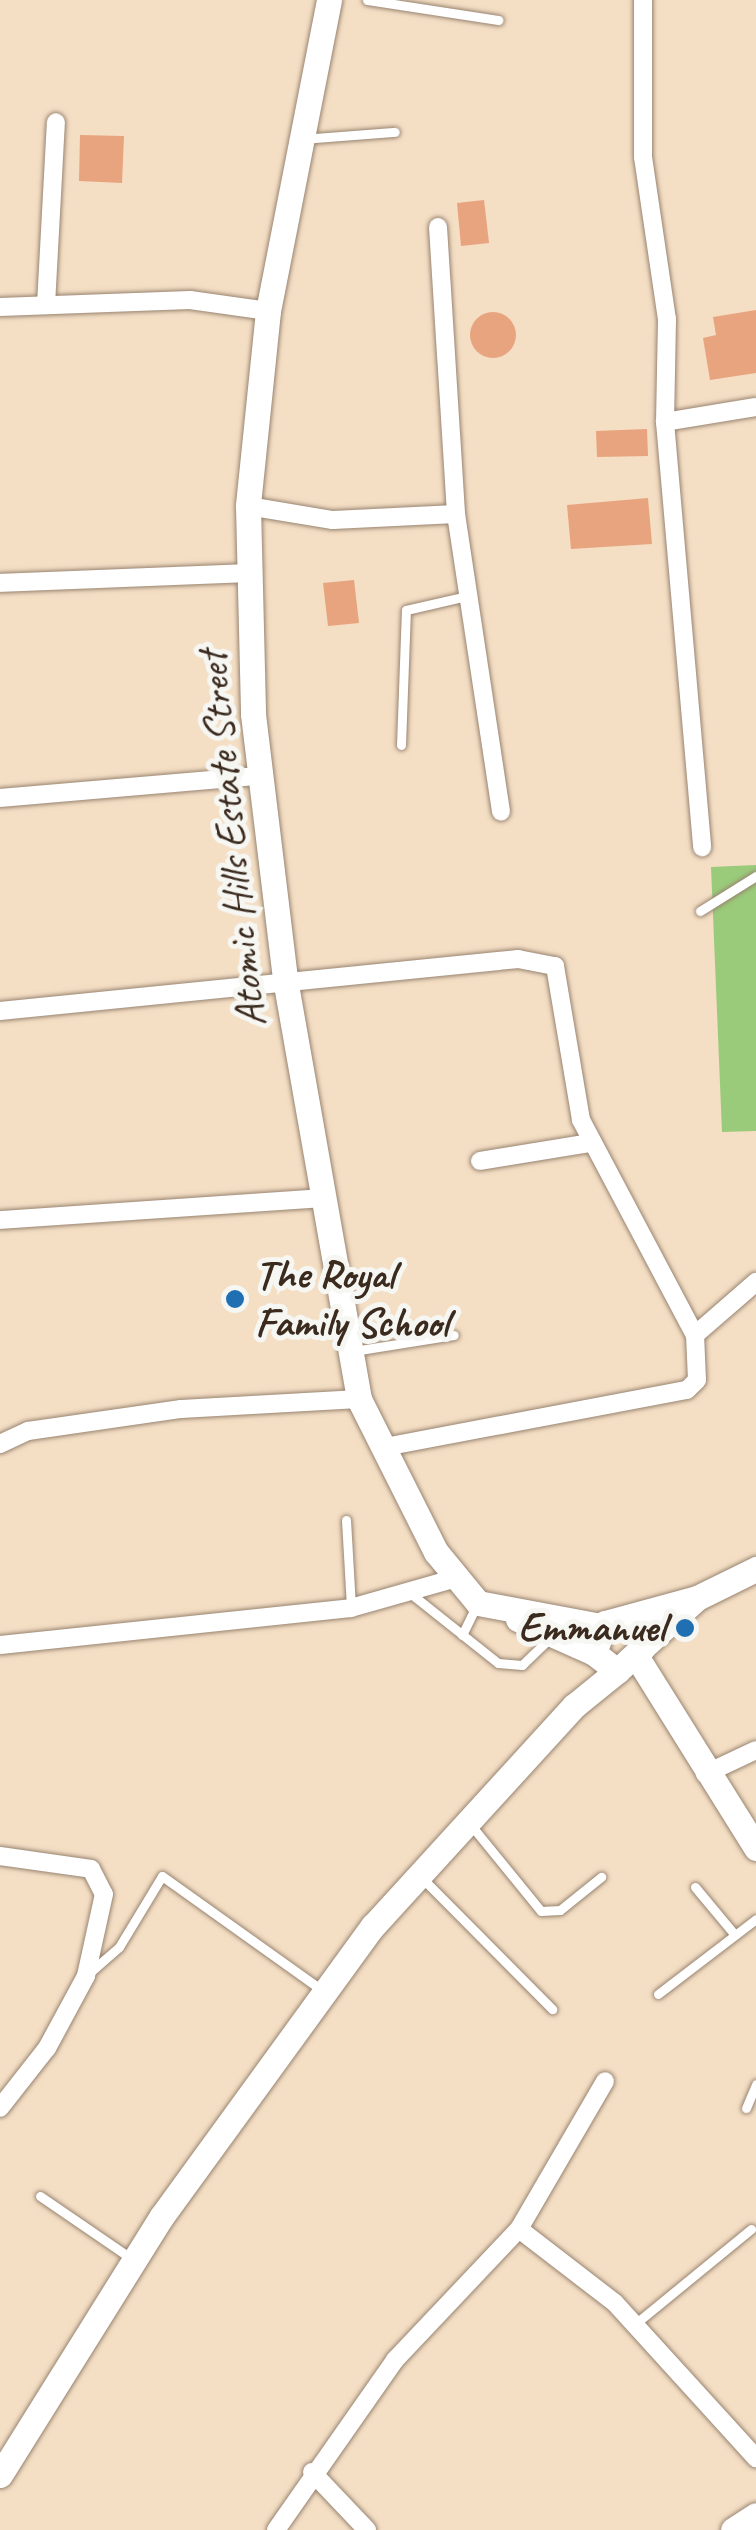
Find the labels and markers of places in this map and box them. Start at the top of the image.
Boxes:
place label: The Royal Family School [255,1250,449,1348]
marker: The Royal Family School [224,1288,246,1310]
place label: Emmanuel [518,1603,665,1653]
marker: Emmanuel [674,1617,696,1639]

